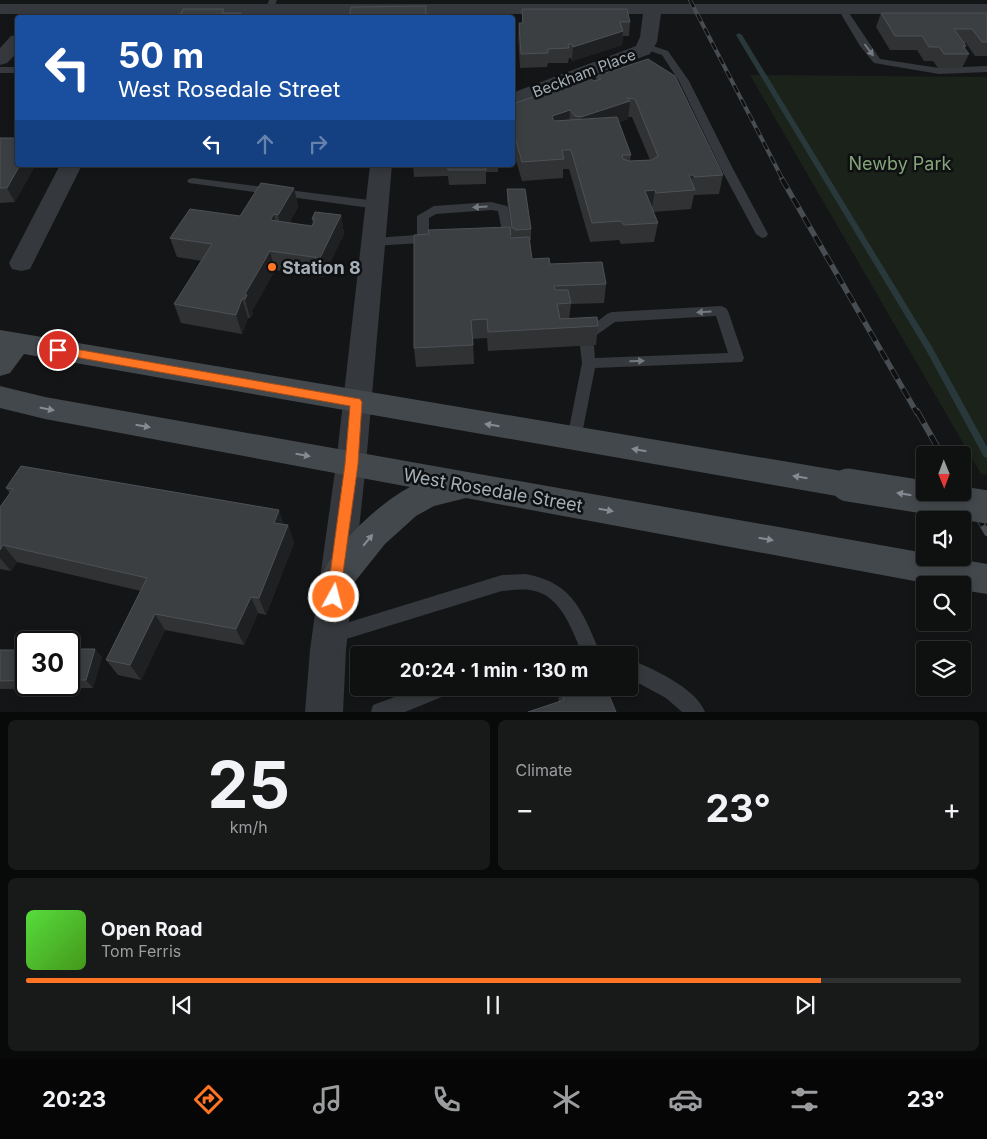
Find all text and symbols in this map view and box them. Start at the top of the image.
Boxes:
text: 50 m [118,34,204,76]
icon: left [35,35,100,100]
one-way arrow [863,43,874,56]
street label: Beckham Place [530,45,638,101]
text: West Rosedale Street [118,76,340,102]
icon: left [198,130,226,158]
icon: ahead [251,130,279,158]
icon: right [304,130,332,158]
park label: Newby Park [849,153,952,174]
one-way arrow [472,203,488,211]
place label: Station 8 [282,257,361,278]
marker: Station 8 [266,261,278,273]
one-way arrow [696,309,712,317]
pin [37,329,79,371]
icon: arrive [44,336,72,364]
one-way arrow [630,357,646,365]
one-way arrow [40,405,56,413]
one-way arrow [484,421,500,429]
one-way arrow [136,423,152,431]
one-way arrow [631,445,647,453]
north arrow [916,446,971,501]
map controls [916,446,971,696]
one-way arrow [296,452,312,460]
street label: West Rosedale Street [402,464,584,516]
one-way arrow [791,472,807,480]
one-way arrow [896,489,912,497]
one-way arrow [598,507,614,515]
button: sound [916,511,971,566]
one-way arrow [362,535,374,547]
one-way arrow [758,536,774,544]
position arrow [307,570,359,622]
button: search [916,576,971,631]
speed limit sign: 30 [15,631,80,696]
button: layers [916,641,971,696]
text: 20:24 · 1 min · 130 m [400,659,588,682]
text: 25 [208,745,290,824]
text: Climate [516,760,572,780]
text: 23° [705,785,771,831]
text: − [516,792,534,826]
text: + [942,792,961,826]
text: km/h [230,817,268,837]
text: Open Road [101,918,202,941]
text: Tom Ferris [101,941,181,961]
icon: previous [168,991,196,1019]
icon: pause [479,991,507,1019]
icon: next [791,991,819,1019]
icon: directions [191,1082,226,1117]
icon: music [310,1082,345,1117]
icon: phone [429,1082,464,1117]
icon: climate [549,1082,584,1117]
icon: car [668,1082,703,1117]
icon: filters [787,1082,822,1117]
text: 20:23 [42,1086,106,1112]
text: 23° [907,1086,945,1112]

